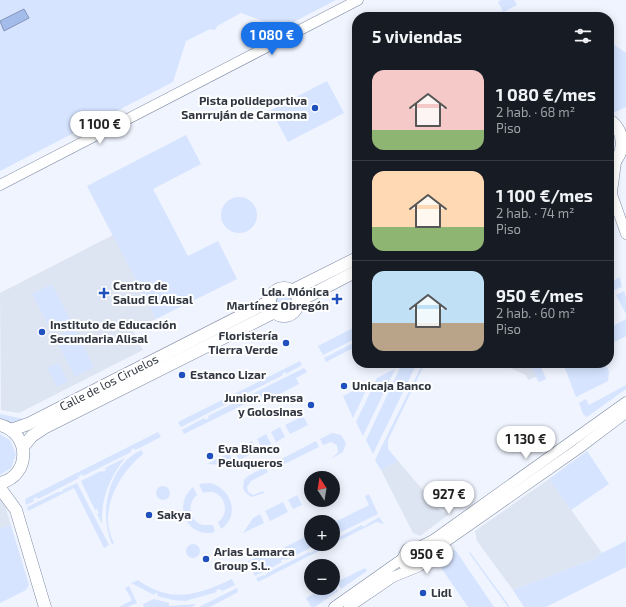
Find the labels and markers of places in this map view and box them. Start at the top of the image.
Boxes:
pin: 1 080 € [235,22,309,56]
place label: Pista polideportiva Sanrruján de Carmona [181,93,307,122]
marker: Pista polideportiva Sanrruján de Carmona [310,103,320,113]
pin: 1 100 € [63,111,137,145]
place label: Centro de Salud El Alisal [113,278,193,306]
place label: Lda. Mónica Martínez Obregón [227,284,329,312]
marker: Centro de Salud El Alisal [98,287,110,299]
marker: Lda. Mónica Martínez Obregón [332,294,342,304]
place label: Instituto de Educación Secundaria Alisal [50,317,176,345]
marker: Instituto de Educación Secundaria Alisal [37,327,47,337]
place label: Floristería Tierra Verde [208,328,278,356]
marker: Floristería Tierra Verde [281,338,291,348]
place label: Estanco Lizar [190,367,266,381]
marker: Estanco Lizar [177,370,187,380]
place label: Unicaja Banco [352,378,431,393]
marker: Unicaja Banco [339,381,349,391]
place label: Junior. Prensa y Golosinas [224,390,303,419]
marker: Junior. Prensa y Golosinas [306,400,316,410]
pin: 1 130 € [489,426,563,460]
place label: Eva Blanco Peluqueros [218,441,283,469]
marker: Eva Blanco Peluqueros [205,451,215,461]
pin: 927 € [421,481,477,515]
place label: Sakya [157,507,191,522]
marker: Sakya [144,510,154,520]
pin: 950 € [399,541,455,575]
place label: Arias Lamarca Group S.L. [214,544,295,572]
marker: Arias Lamarca Group S.L. [201,554,211,564]
place label: Lidl [431,585,452,599]
marker: Lidl [418,588,428,598]

